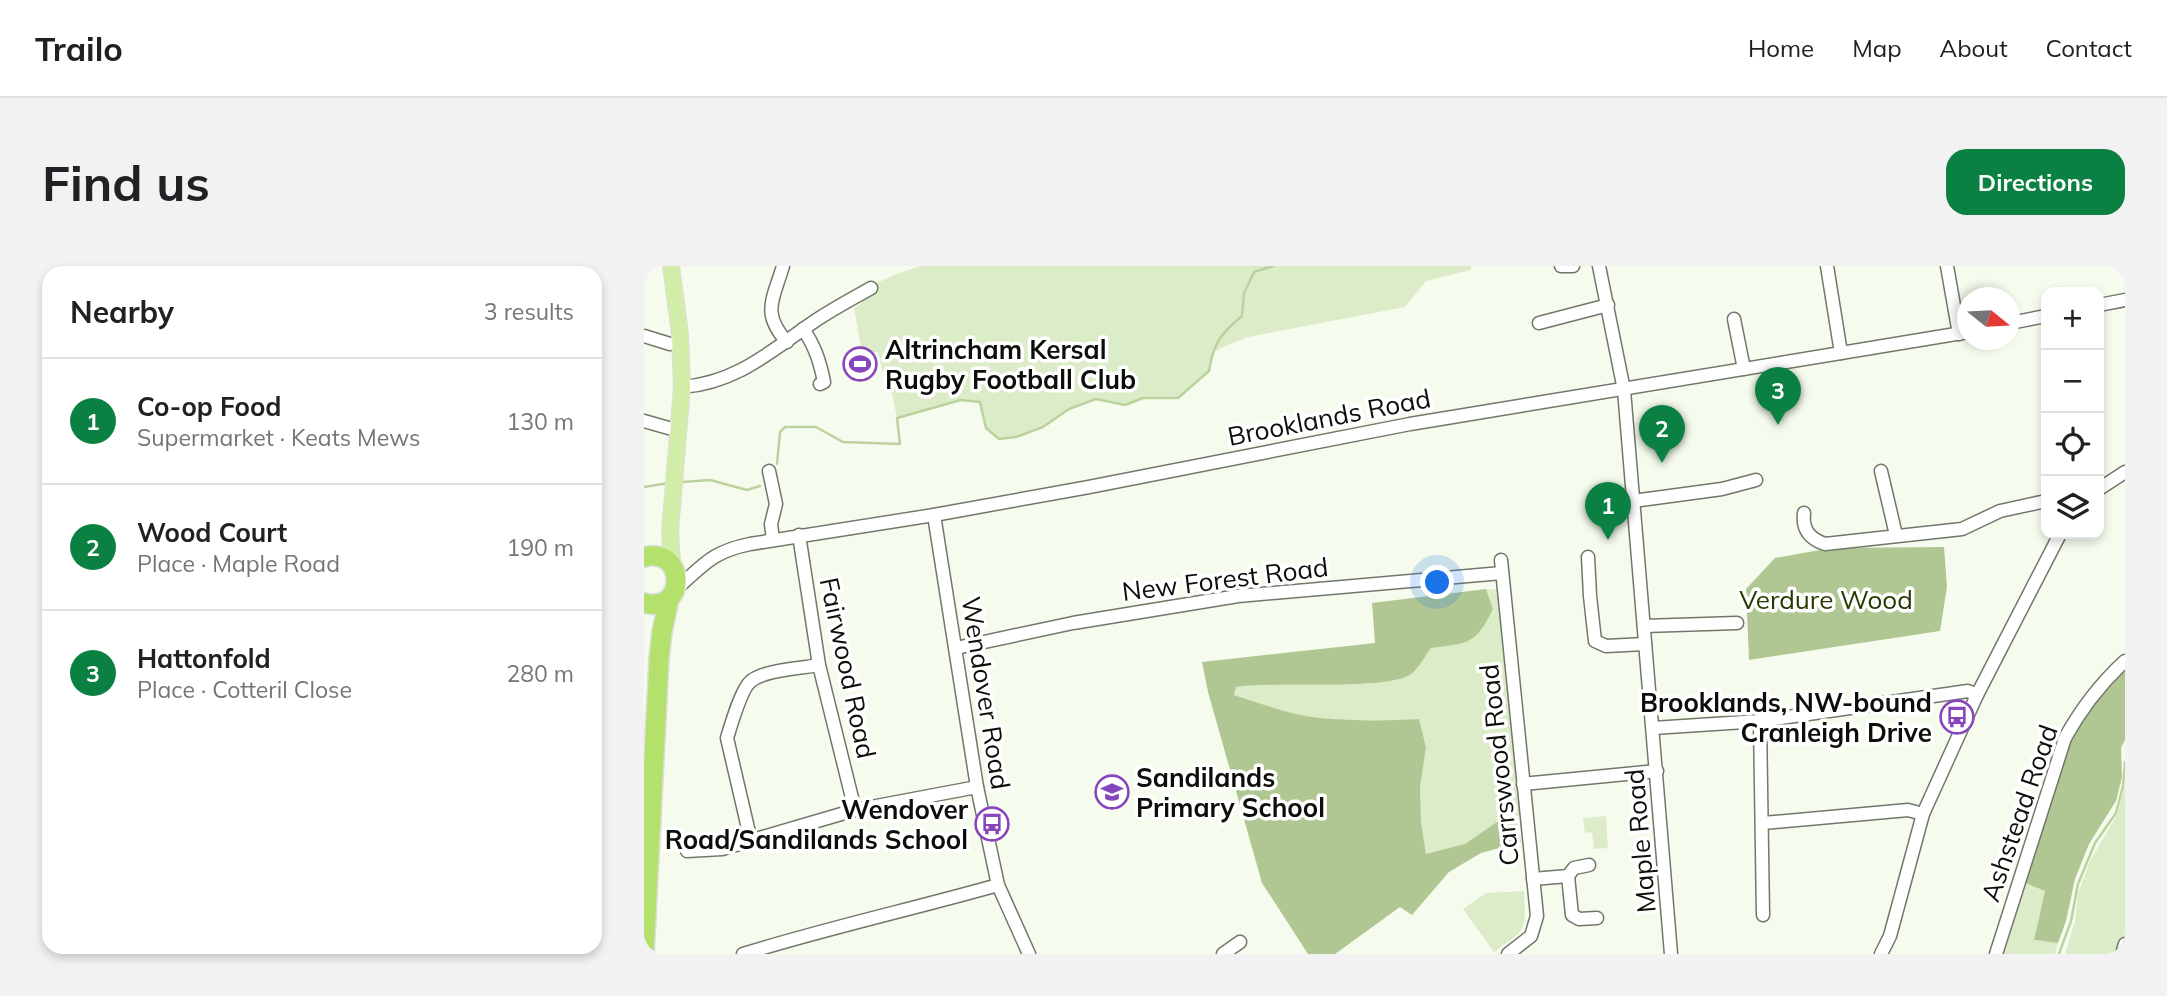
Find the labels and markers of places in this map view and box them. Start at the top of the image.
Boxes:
place label: Altrincham Kersal Rugby Football Club [885,333,1136,396]
sports icon: Altrincham Kersal Rugby Football Club [841,345,879,383]
pin: 3 [1755,367,1801,425]
pin: 2 [1639,405,1685,463]
pin: 1 [1585,482,1631,540]
place label: Brooklands, NW-bound Cranleigh Drive [1640,686,1932,749]
bus stop icon: Brooklands, NW-bound Cranleigh Drive [1938,698,1976,736]
place label: Sandilands Primary School [1136,761,1325,824]
school or university icon: Sandilands Primary School [1093,773,1131,811]
place label: Wendover Road/Sandilands School [665,793,969,856]
bus stop icon: Wendover Road/Sandilands School [973,805,1011,843]

